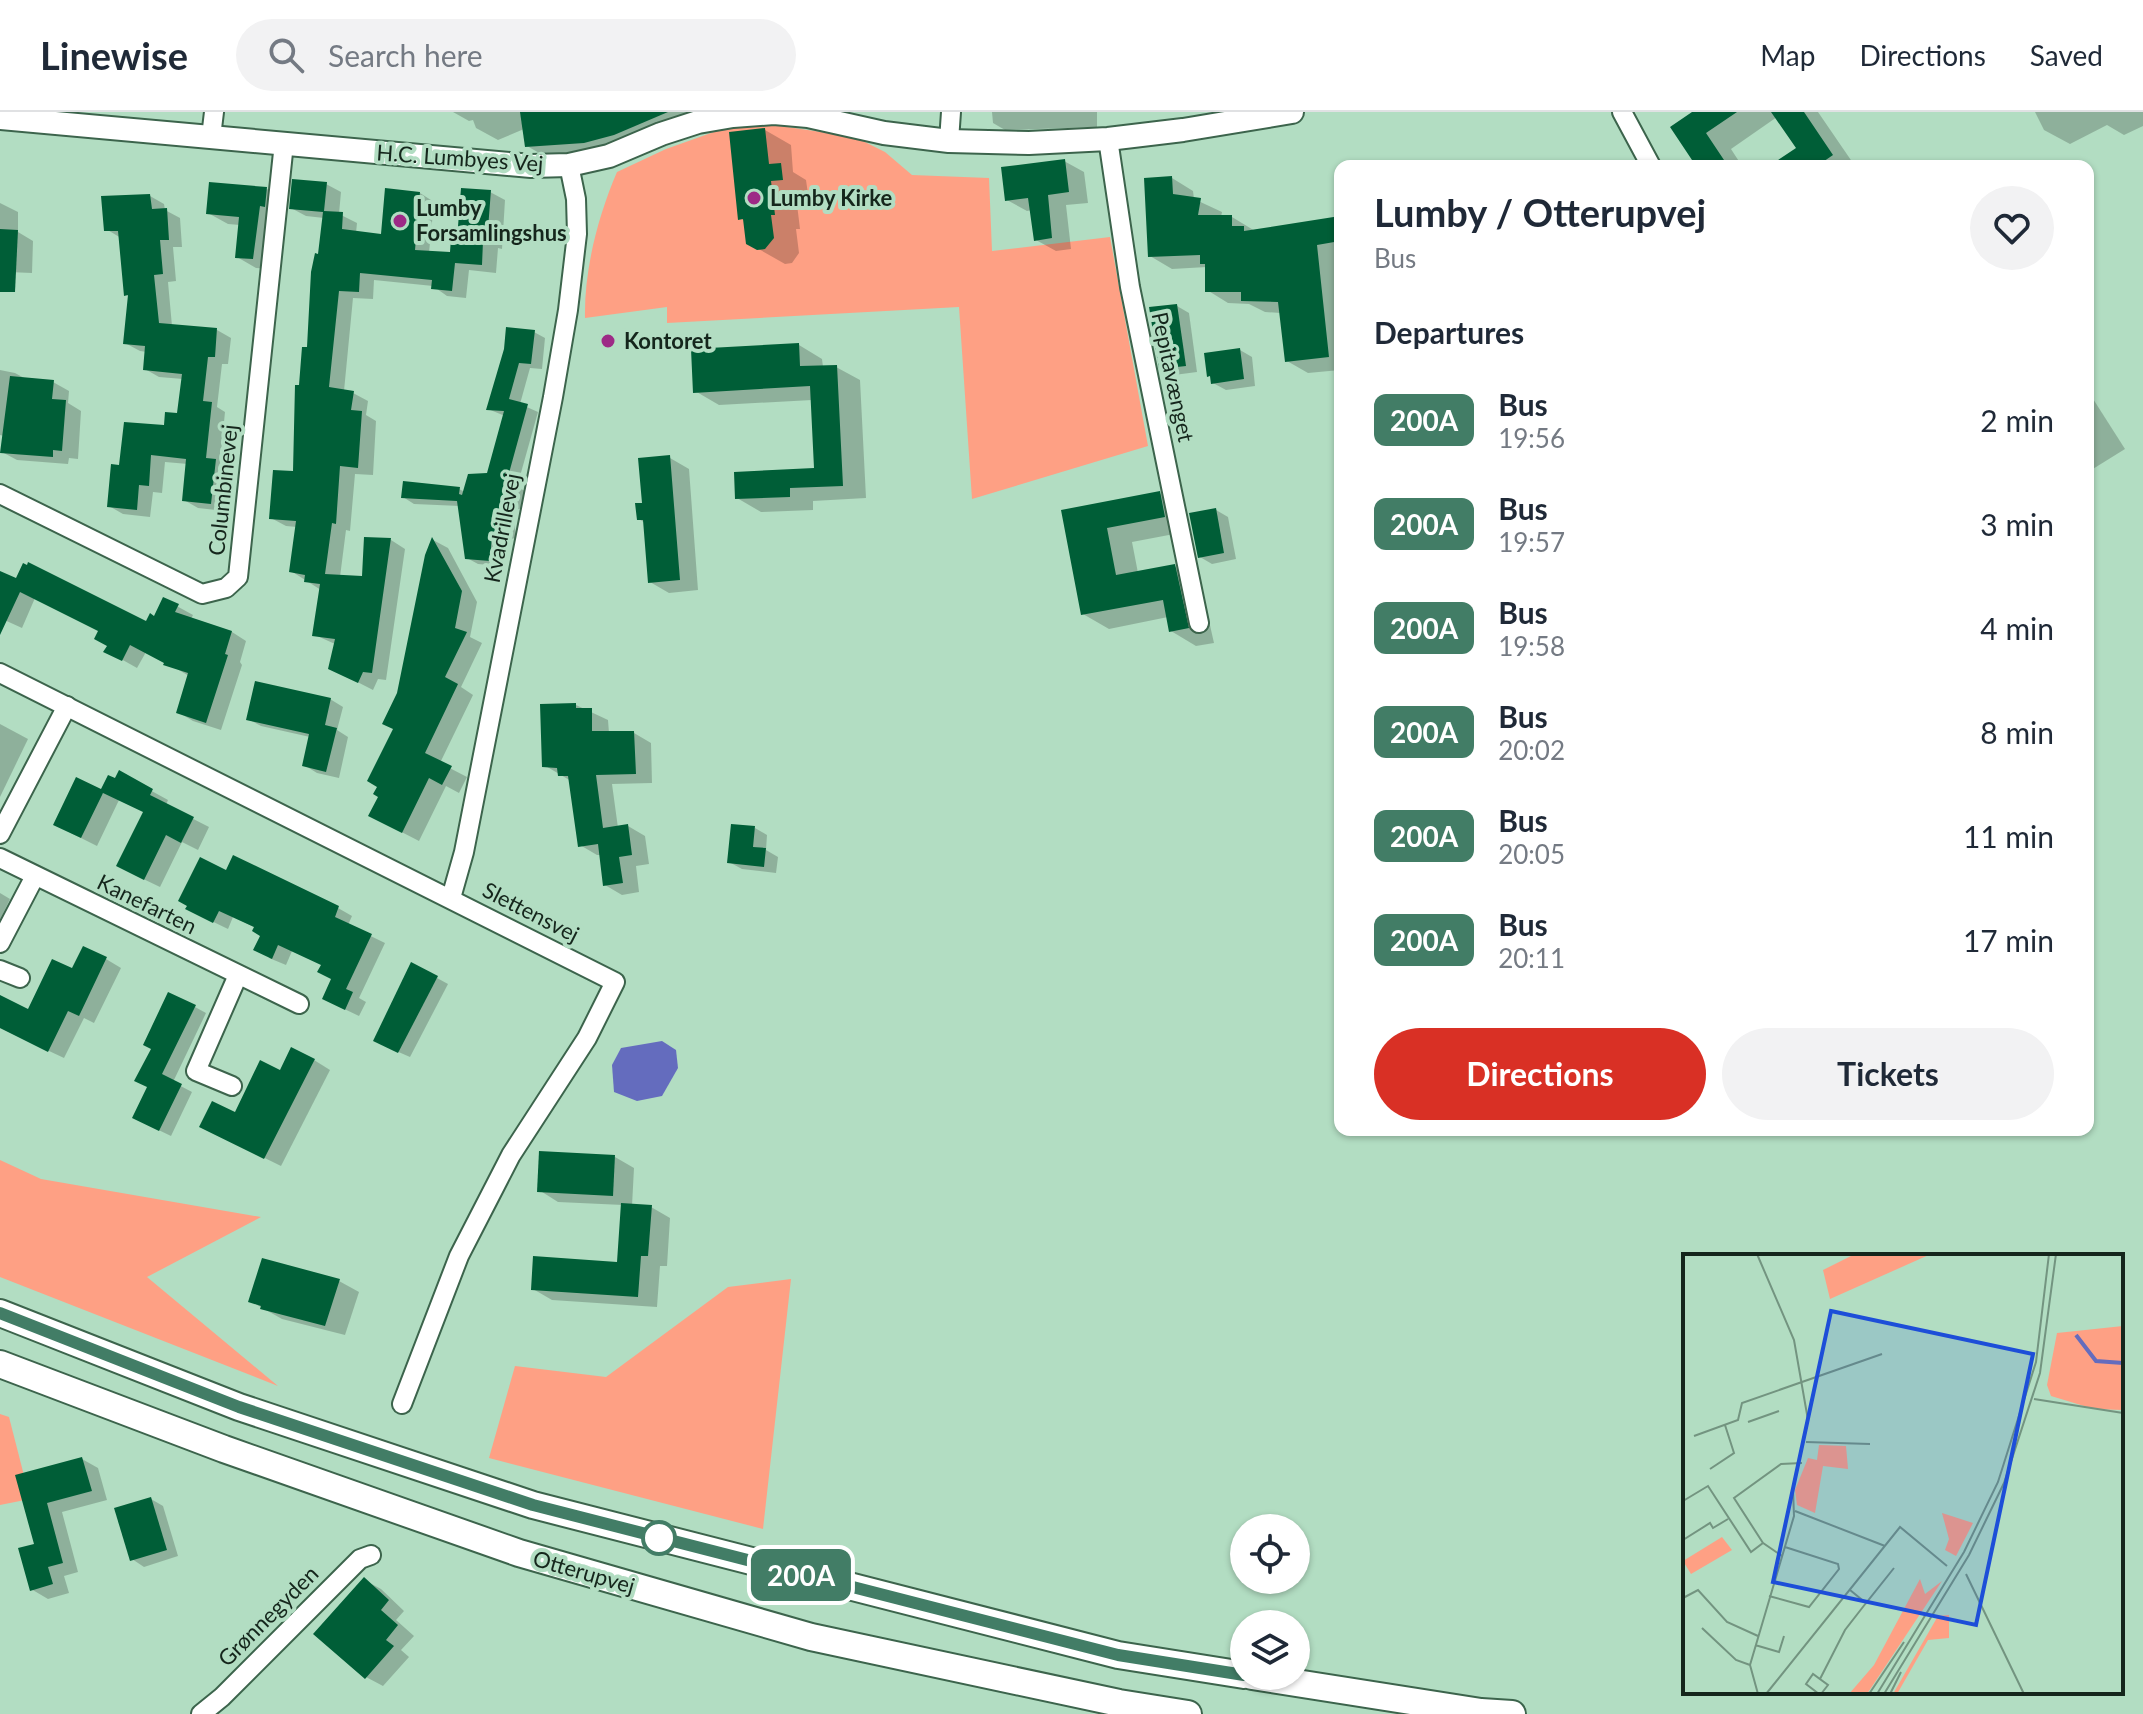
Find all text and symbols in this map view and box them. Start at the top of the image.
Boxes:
search box [236,19,796,91]
text: Linewise [40,32,188,78]
icon: search [264,33,308,77]
text: Search here [328,37,483,73]
text: Map [1760,38,1815,72]
text: Directions [1859,38,1986,72]
text: Saved [2030,38,2103,72]
street label: H.C. Lumbyes Vej [376,138,544,177]
place label: Lumby Kirke [770,184,892,211]
button: heart [1970,186,2054,270]
marker: Lumby Kirke [745,189,763,207]
text: Lumby / Otterupvej [1374,189,1706,235]
place label: Lumby Forsamlingshus [416,194,567,246]
marker: Lumby Forsamlingshus [391,212,409,230]
text: Bus [1374,242,1416,274]
street label: Pepitavænget [1147,309,1200,444]
text: Departures [1374,314,1524,350]
place label: Kontoret [624,327,712,354]
marker: Kontoret [599,332,617,350]
text: Bus [1498,386,1548,422]
text: 2 min [1980,402,2054,438]
text: 200A [1390,403,1458,437]
text: 19:56 [1498,422,1565,454]
street label: Columbinevej [202,423,243,557]
street label: Kvadrillevej [478,471,525,585]
text: Bus [1498,490,1548,526]
text: 3 min [1980,506,2054,542]
text: 200A [1390,507,1458,541]
text: 19:57 [1498,526,1565,558]
text: Bus [1498,594,1548,630]
text: 4 min [1980,610,2054,646]
text: 200A [1390,611,1458,645]
text: 19:58 [1498,630,1565,662]
text: Bus [1498,698,1548,734]
text: 8 min [1980,714,2054,750]
text: 200A [1390,715,1458,749]
text: 20:02 [1498,734,1565,766]
text: Bus [1498,802,1548,838]
text: 11 min [1963,818,2054,854]
text: 200A [1390,819,1458,853]
text: 20:05 [1498,838,1565,870]
street label: Kanefarten [93,868,201,939]
street label: Slettensvej [478,876,584,947]
text: Bus [1498,906,1548,942]
text: 17 min [1963,922,2054,958]
text: 200A [1390,923,1458,957]
text: 20:11 [1498,942,1565,974]
button: Directions [1374,1028,1706,1120]
button: Tickets [1722,1028,2054,1120]
inset map [1683,1254,2123,1694]
map controls [1230,1514,1310,1690]
button: locate [1230,1514,1310,1594]
unlabelled marker [642,1521,676,1555]
street label: Otterupvej [530,1544,638,1599]
line badge: 200A [745,1549,857,1601]
text: 200A [767,1558,835,1592]
street label: Grønnegyden [212,1560,323,1671]
button: layers [1230,1610,1310,1690]

